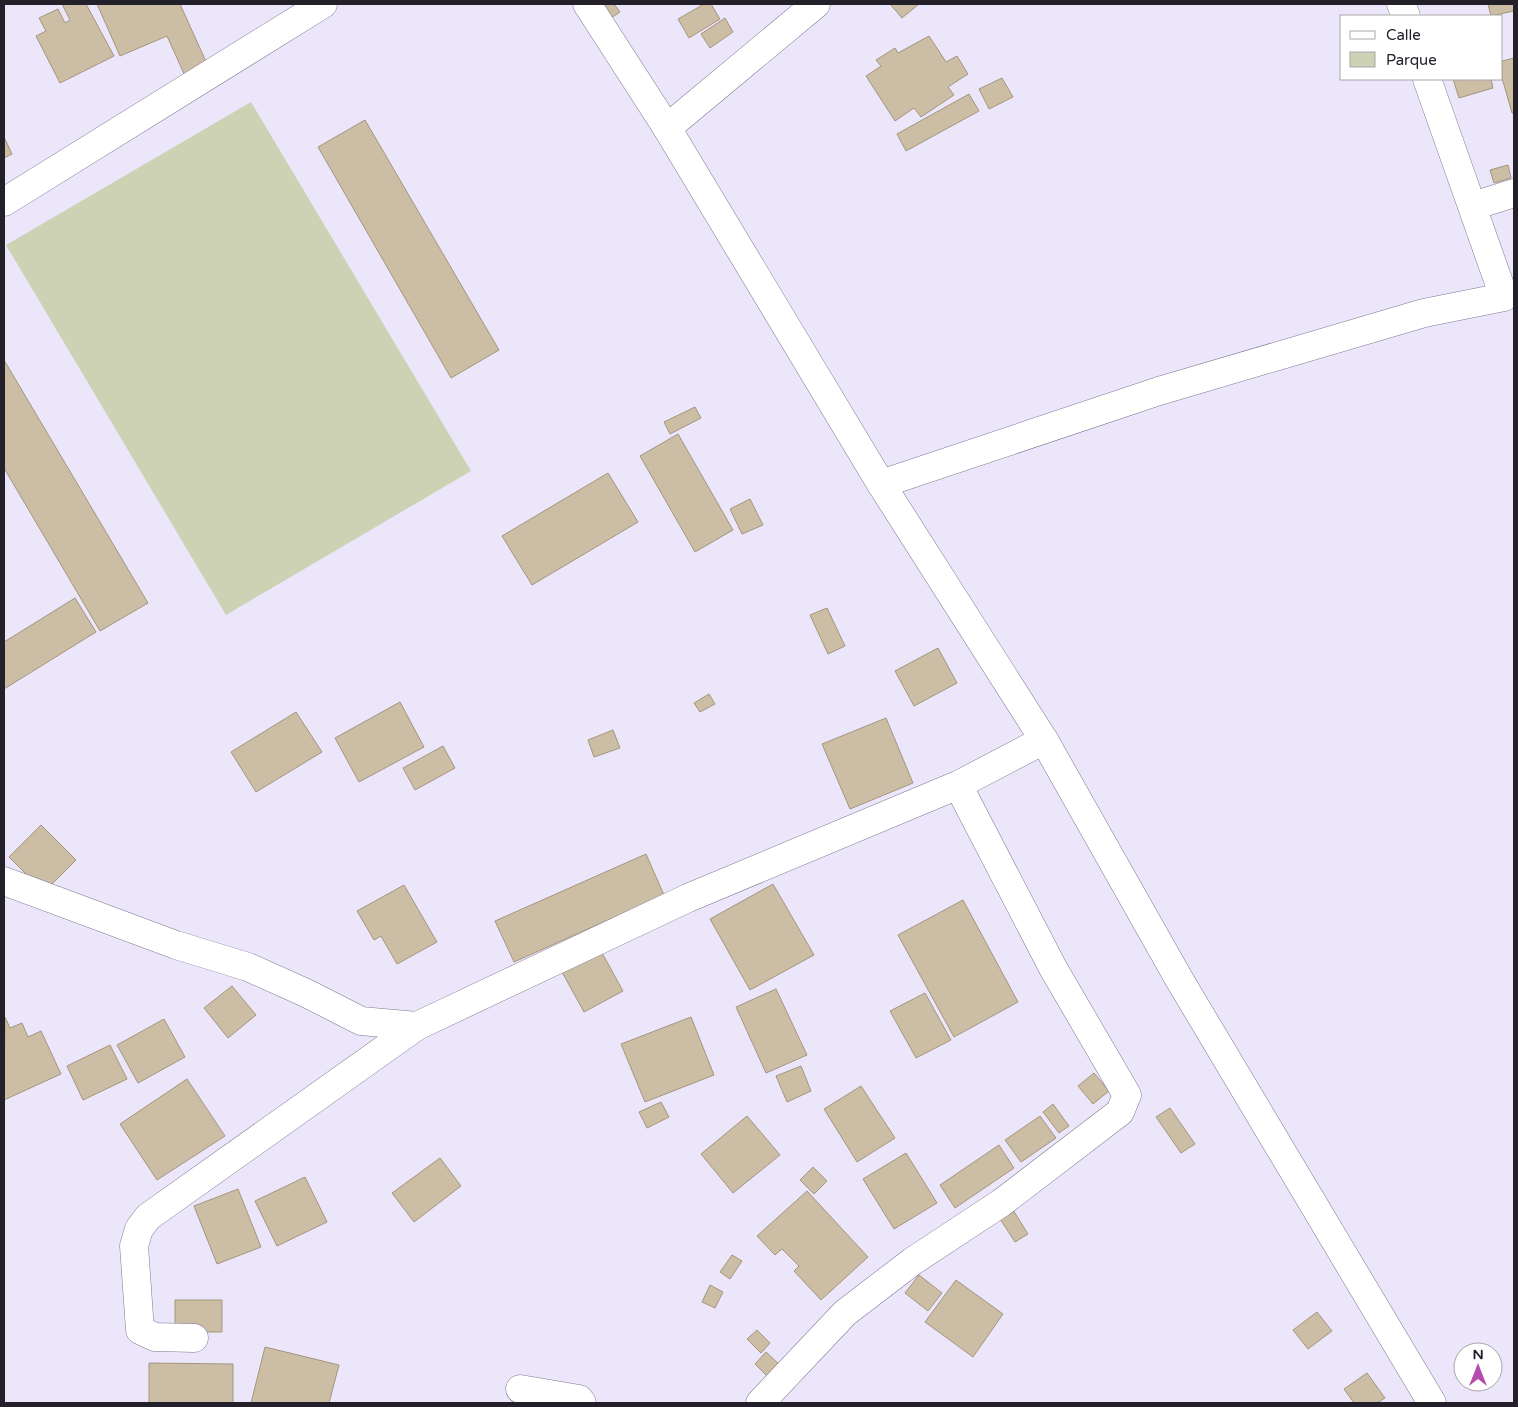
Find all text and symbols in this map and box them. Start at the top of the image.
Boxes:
legend [1340,15,1503,80]
text: Calle [1386,26,1421,44]
text: Parque [1386,51,1437,69]
north arrow [1453,1342,1503,1392]
text: N [1472,1346,1484,1363]

